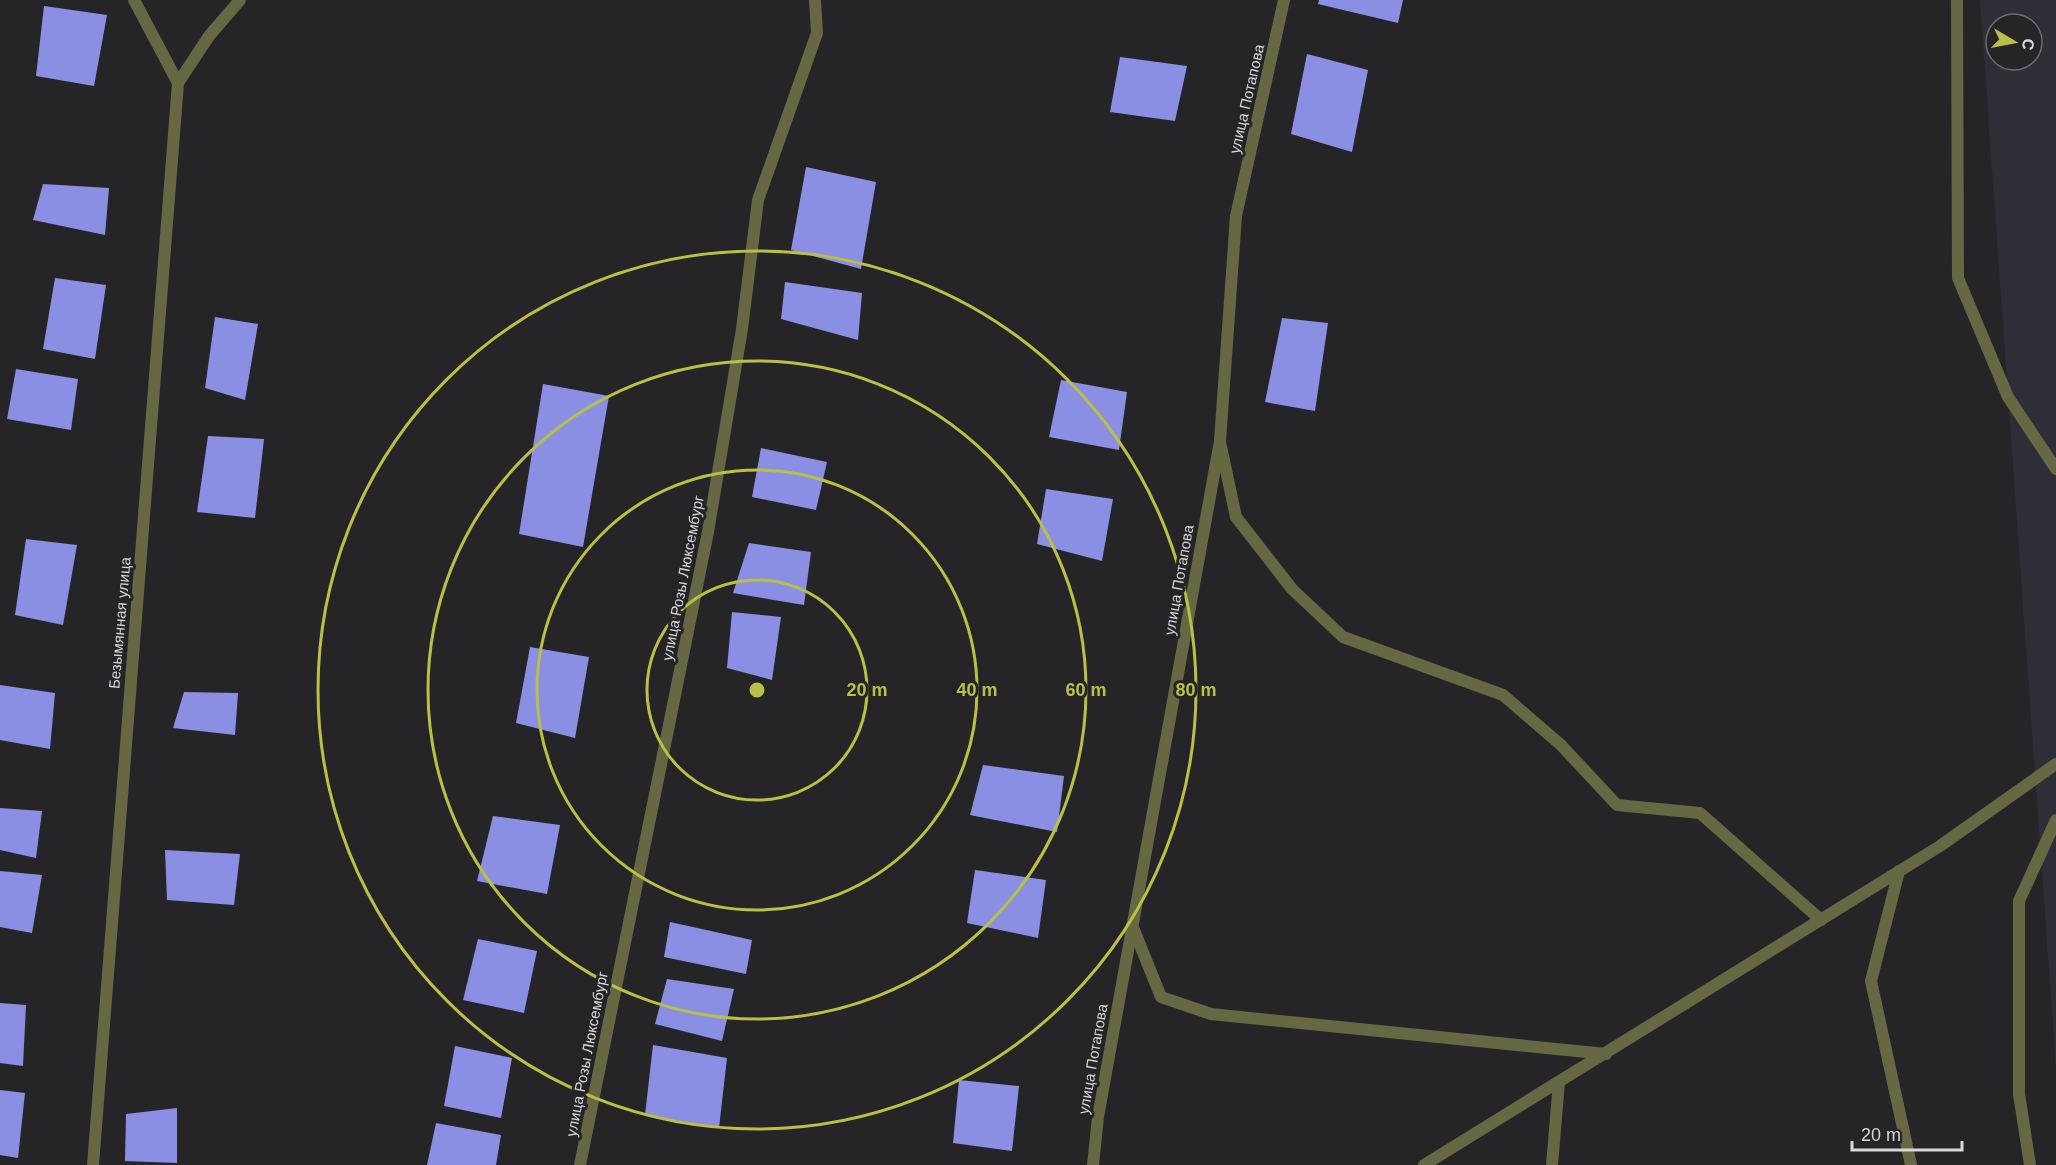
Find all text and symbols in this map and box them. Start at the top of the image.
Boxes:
north arrow [1984,12,2044,72]
text: С [2019,37,2038,52]
street label: улица Потапова [1226,42,1268,155]
street label: улица Розы Люксембург [658,493,707,662]
street label: улица Потапова [1160,523,1197,636]
street label: Безымянная улица [105,556,134,690]
centre of rings [747,680,767,700]
text: 20 m [846,680,888,700]
text: 40 m [956,680,998,700]
text: 60 m [1065,680,1107,700]
text: 80 m [1175,680,1217,700]
street label: улица Розы Люксембург [562,969,611,1138]
street label: улица Потапова [1074,1002,1111,1115]
scale bar [1852,1114,1962,1152]
text: 20 m [1861,1125,1901,1145]

